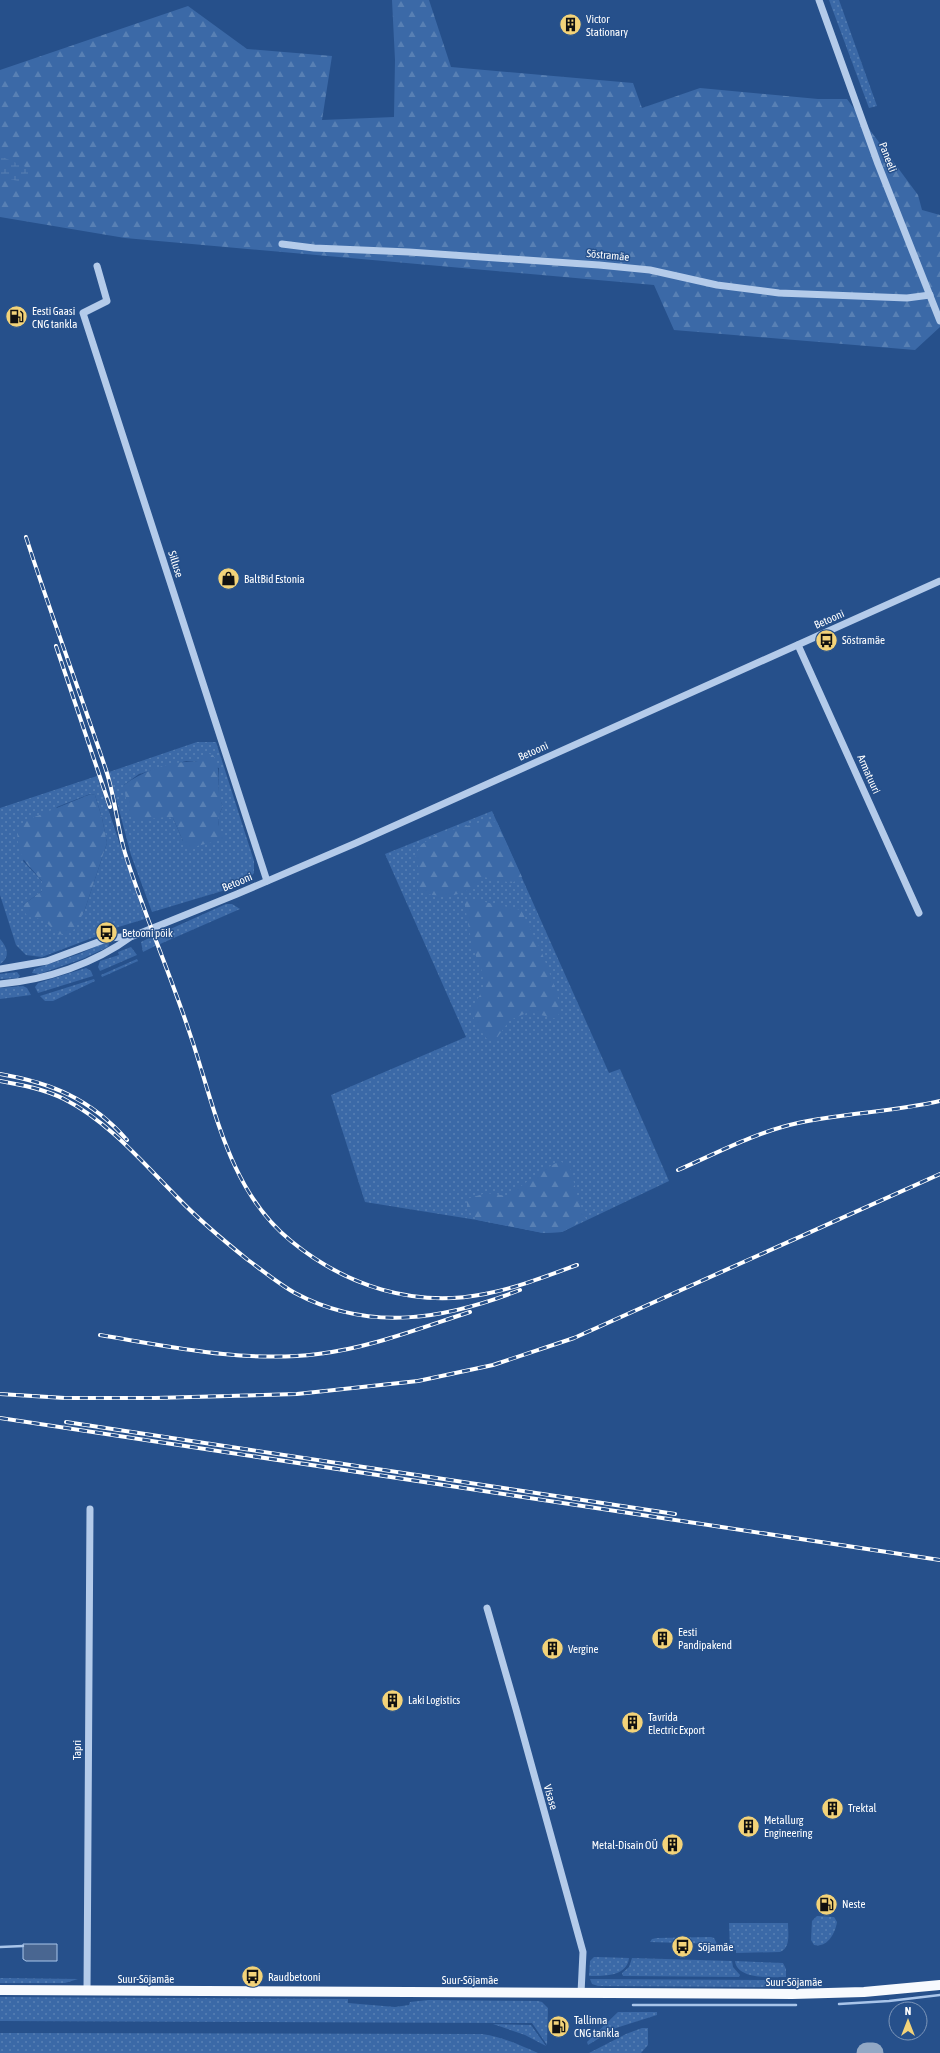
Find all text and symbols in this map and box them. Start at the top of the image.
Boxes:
building icon: Victor Stationary [557,12,583,38]
place label: Victor Stationary [586,13,628,38]
street label: Paneeli [877,140,899,174]
street label: Sõstramäe [586,247,630,263]
fuel station icon: Eesti Gaasi CNG tankla [4,304,30,330]
place label: Eesti Gaasi CNG tankla [32,305,77,330]
street label: Silluse [166,549,186,579]
shop icon: BaltBid Estonia [216,566,242,592]
place label: BaltBid Estonia [244,573,305,585]
street label: Betooni [812,607,846,631]
bus stop icon: Sõstramäe [814,627,840,653]
place label: Sõstramäe [842,634,885,646]
street label: Betooni [516,739,550,763]
street label: Armatuuri [855,753,883,795]
street label: Betooni [220,870,254,894]
bus stop icon: Betooni põik [94,920,120,946]
place label: Betooni põik [122,927,173,939]
building icon: Eesti Pandipakend [650,1625,676,1651]
place label: Eesti Pandipakend [678,1626,732,1651]
building icon: Vergine [540,1636,566,1662]
place label: Vergine [568,1643,599,1655]
building icon: Laki Logistics [379,1687,405,1713]
place label: Laki Logistics [408,1694,460,1706]
building icon: Tavrida Electric Export [619,1710,645,1736]
place label: Tavrida Electric Export [648,1711,705,1736]
street label: Tapri [71,1740,83,1760]
street label: Visase [542,1783,560,1811]
building icon: Trektal [819,1795,845,1821]
place label: Trektal [848,1802,877,1814]
building icon: Metallurg Engineering [736,1813,762,1839]
place label: Metallurg Engineering [764,1814,813,1839]
building icon: Metal-Disain OÜ [660,1832,686,1858]
place label: Metal-Disain OÜ [592,1839,658,1851]
fuel station icon: Neste [813,1891,839,1917]
place label: Neste [842,1898,865,1910]
bus stop icon: Sõjamäe [670,1934,696,1960]
place label: Sõjamäe [698,1941,733,1953]
bus stop icon: Raudbetooni [239,1964,265,1990]
place label: Raudbetooni [268,1971,321,1983]
street label: Suur-Sõjamäe [118,1973,174,1985]
street label: Suur-Sõjamäe [442,1974,498,1986]
street label: Suur-Sõjamäe [766,1976,822,1988]
north arrow [888,2001,928,2041]
text: N [905,2005,911,2017]
fuel station icon: Tallinna CNG tankla [546,2013,572,2039]
place label: Tallinna CNG tankla [574,2014,619,2039]

